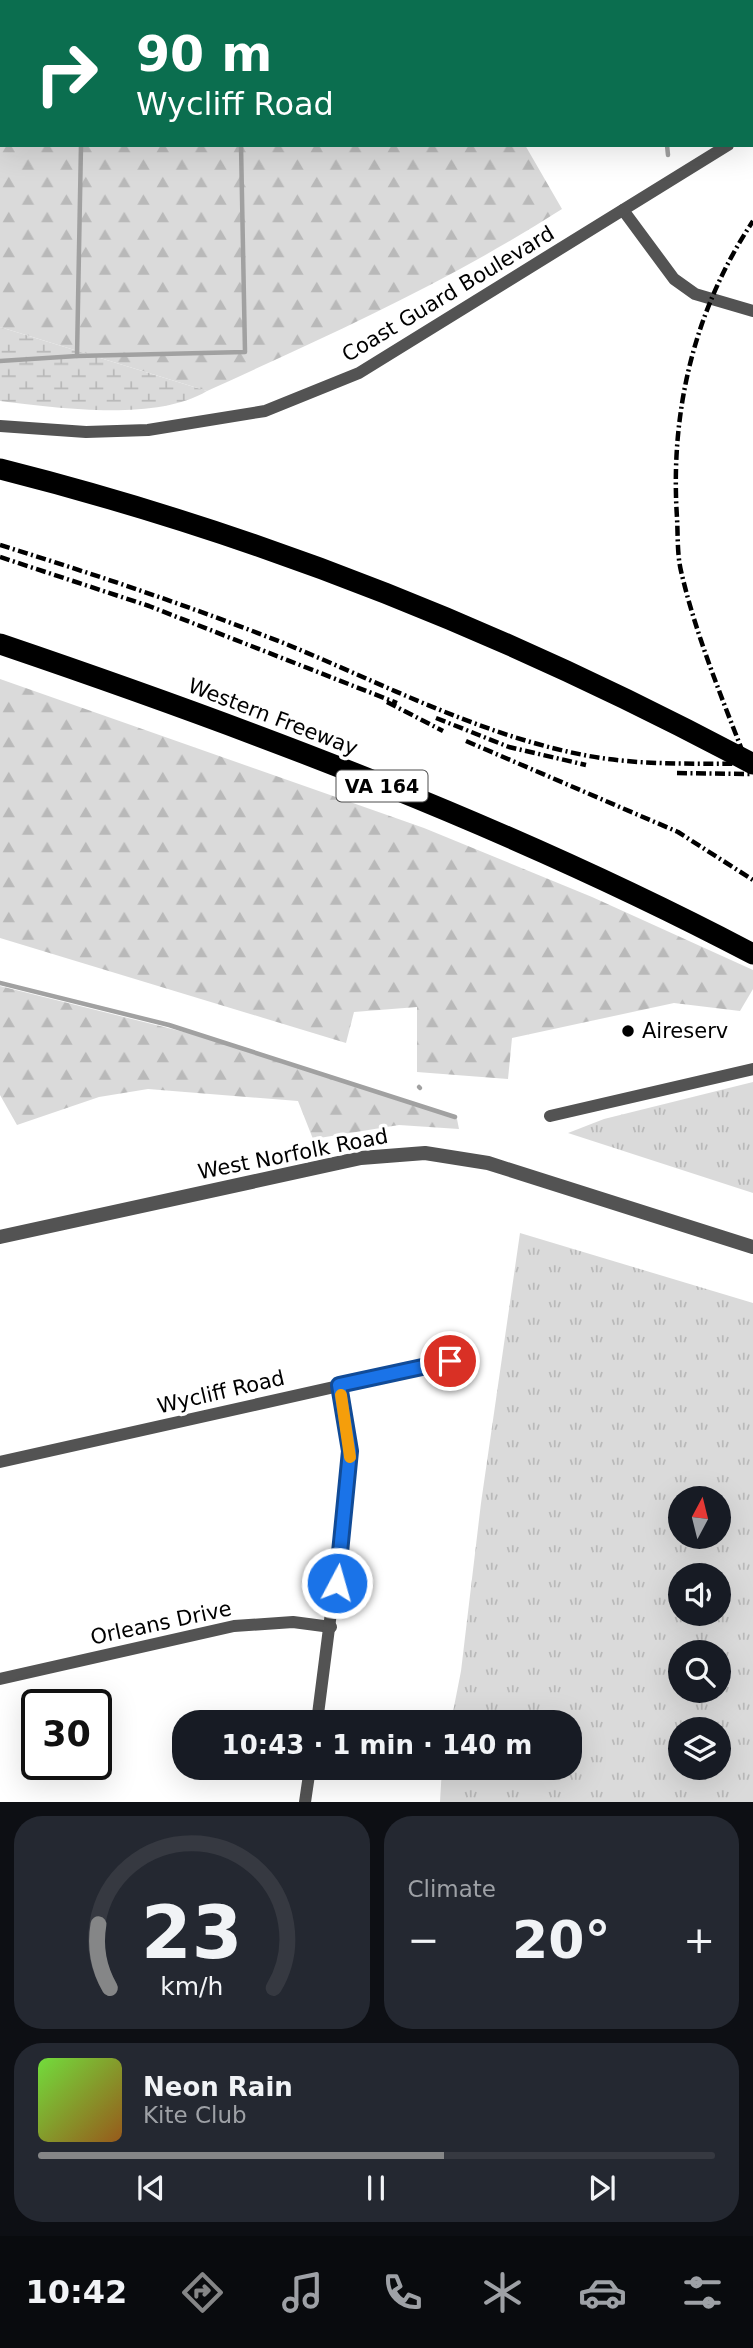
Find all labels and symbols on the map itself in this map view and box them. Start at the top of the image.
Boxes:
street label: Coast Guard Boulevard [338,221,558,367]
street label: Western Freeway [185,674,361,760]
road number: VA 164 [336,771,428,802]
place label: Aireserv [642,1019,728,1043]
marker: Aireserv [620,1023,636,1039]
street label: West Norfolk Road [196,1124,390,1184]
pin [420,1331,480,1391]
street label: Wycliff Road [155,1366,287,1418]
north arrow [668,1486,732,1549]
position arrow [300,1546,374,1620]
street label: Orleans Drive [88,1596,234,1650]
speed limit sign: 30 [21,1689,112,1780]

